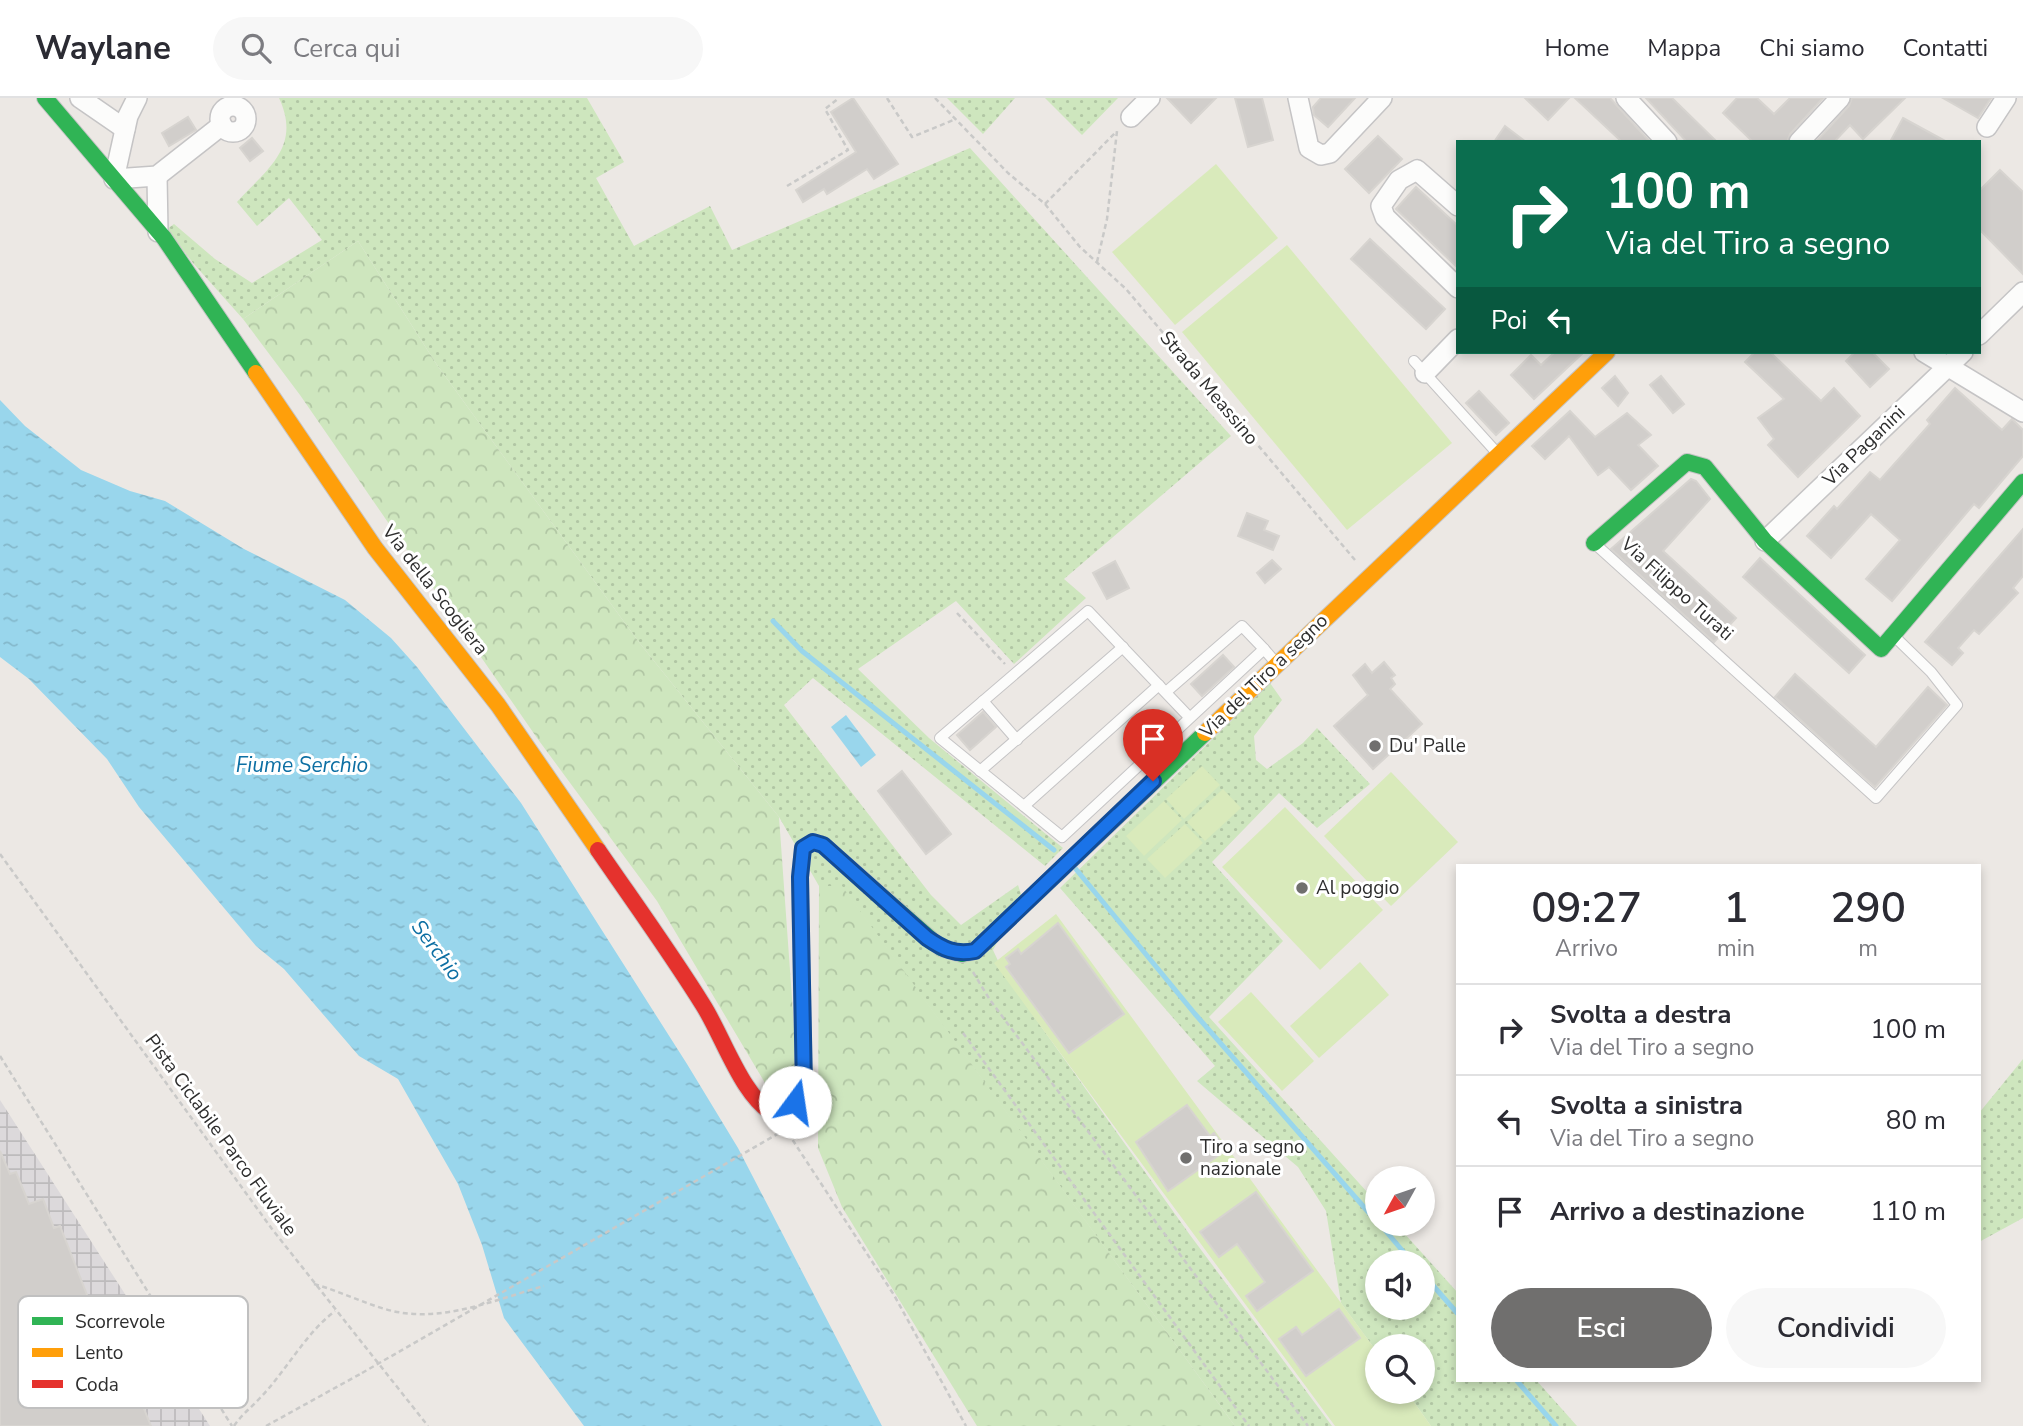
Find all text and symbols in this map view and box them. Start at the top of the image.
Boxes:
search box [213,17,703,80]
text: Waylane [35,26,171,71]
icon: search [237,29,275,67]
text: Cerca qui [293,31,401,66]
text: Home [1544,32,1609,64]
text: Mappa [1647,32,1721,64]
text: Chi siamo [1759,32,1865,64]
text: Contatti [1903,32,1988,64]
text: 100 m [1606,158,1750,225]
icon: right [1491,168,1582,259]
text: Via del Tiro a segno [1606,222,1890,265]
icon: left [1541,301,1579,339]
text: Poi [1491,303,1527,338]
street label: Strada Meassino [1154,325,1264,451]
street label: Via Paganini [1816,400,1911,493]
street label: Via della Scogliera [375,519,494,661]
street label: Via Filippo Turati [1614,531,1739,647]
street label: Via del Tiro a segno [1194,608,1334,745]
pin [1123,709,1183,781]
icon: arrive [1134,720,1172,758]
place label: Du' Palle [1389,733,1466,759]
marker: Du' Palle [1367,738,1383,754]
water label: Fiume Serchio [236,751,368,779]
place label: Al poggio [1316,875,1399,901]
marker: Al poggio [1294,880,1310,896]
text: 09:27 [1531,880,1642,937]
text: 1 [1723,880,1749,937]
text: 290 [1830,880,1906,937]
water label: Serchio [405,914,469,986]
text: Arrivo [1555,933,1618,964]
text: min [1717,933,1755,964]
text: m [1858,933,1878,964]
text: Svolta a destra [1550,997,1732,1032]
icon: right [1491,1011,1529,1049]
text: 100 m [1870,1012,1946,1047]
street label: Pista Ciclabile Parco Fluviale [139,1029,303,1241]
text: Via del Tiro a segno [1550,1032,1754,1063]
position arrow [758,1065,832,1139]
text: Svolta a sinistra [1550,1088,1743,1123]
icon: left [1491,1102,1529,1140]
text: 80 m [1886,1103,1946,1138]
text: Via del Tiro a segno [1550,1123,1754,1154]
place label: Tiro a segno nazionale [1200,1134,1305,1182]
marker: Tiro a segno nazionale [1178,1150,1194,1166]
north arrow [1365,1166,1435,1236]
map controls [1365,1166,1435,1404]
icon: arrive [1491,1193,1529,1231]
text: Arrivo a destinazione [1550,1194,1805,1229]
text: 110 m [1870,1194,1946,1229]
button: sound [1365,1250,1435,1320]
button: Esci [1491,1288,1712,1368]
button: Condividi [1726,1288,1946,1368]
legend [18,1296,248,1408]
text: Scorrevole [75,1309,165,1335]
button: search [1365,1334,1435,1404]
text: Lento [75,1340,123,1366]
text: Coda [75,1372,119,1398]

